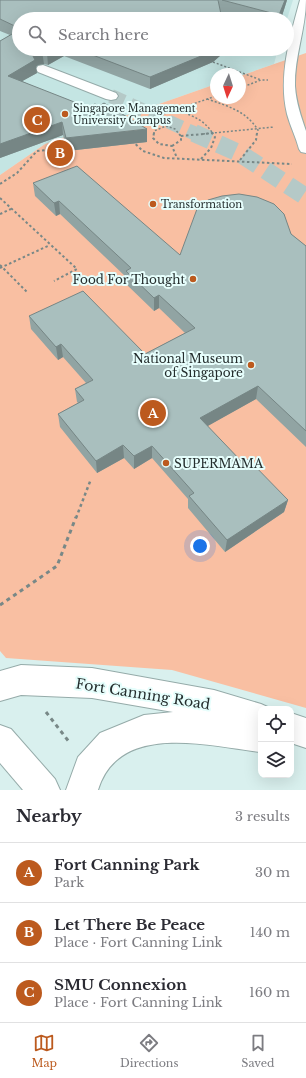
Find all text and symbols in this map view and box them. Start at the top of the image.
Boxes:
search box [12,12,294,56]
icon: search [26,23,48,45]
text: Search here [58,25,149,44]
north arrow [210,68,246,104]
place label: Singapore Management University Campus [73,102,196,127]
pin: C [24,105,50,135]
marker: Singapore Management University Campus [60,109,70,119]
pin: B [47,138,73,168]
place label: Transformation [161,198,242,211]
marker: Transformation [148,199,158,209]
place label: Food For Thought [73,272,185,287]
marker: Food For Thought [188,274,198,284]
place label: National Museum of Singapore [133,351,243,380]
marker: National Museum of Singapore [246,360,256,370]
pin: A [140,398,166,428]
place label: SUPERMAMA [174,456,264,471]
marker: SUPERMAMA [161,458,171,468]
your location [190,536,210,556]
street label: Fort Canning Road [74,674,212,714]
map controls [258,706,294,778]
button: locate [258,706,294,742]
button: layers [258,742,294,778]
text: Nearby [16,806,82,827]
text: 3 results [235,808,290,825]
text: Fort Canning Park [54,855,200,874]
text: A [24,864,34,881]
text: 30 m [255,864,290,881]
text: Park [54,874,84,891]
text: Let There Be Peace [54,915,205,934]
text: B [24,924,34,941]
text: 140 m [250,924,290,941]
text: Place · Fort Canning Link [54,934,223,951]
text: SMU Connexion [54,975,187,994]
text: C [24,984,34,1001]
text: 160 m [249,984,290,1001]
text: Place · Fort Canning Link [54,994,223,1011]
tab: Map [31,1032,57,1070]
tab: Directions [120,1032,178,1070]
tab: Saved [241,1032,275,1070]

